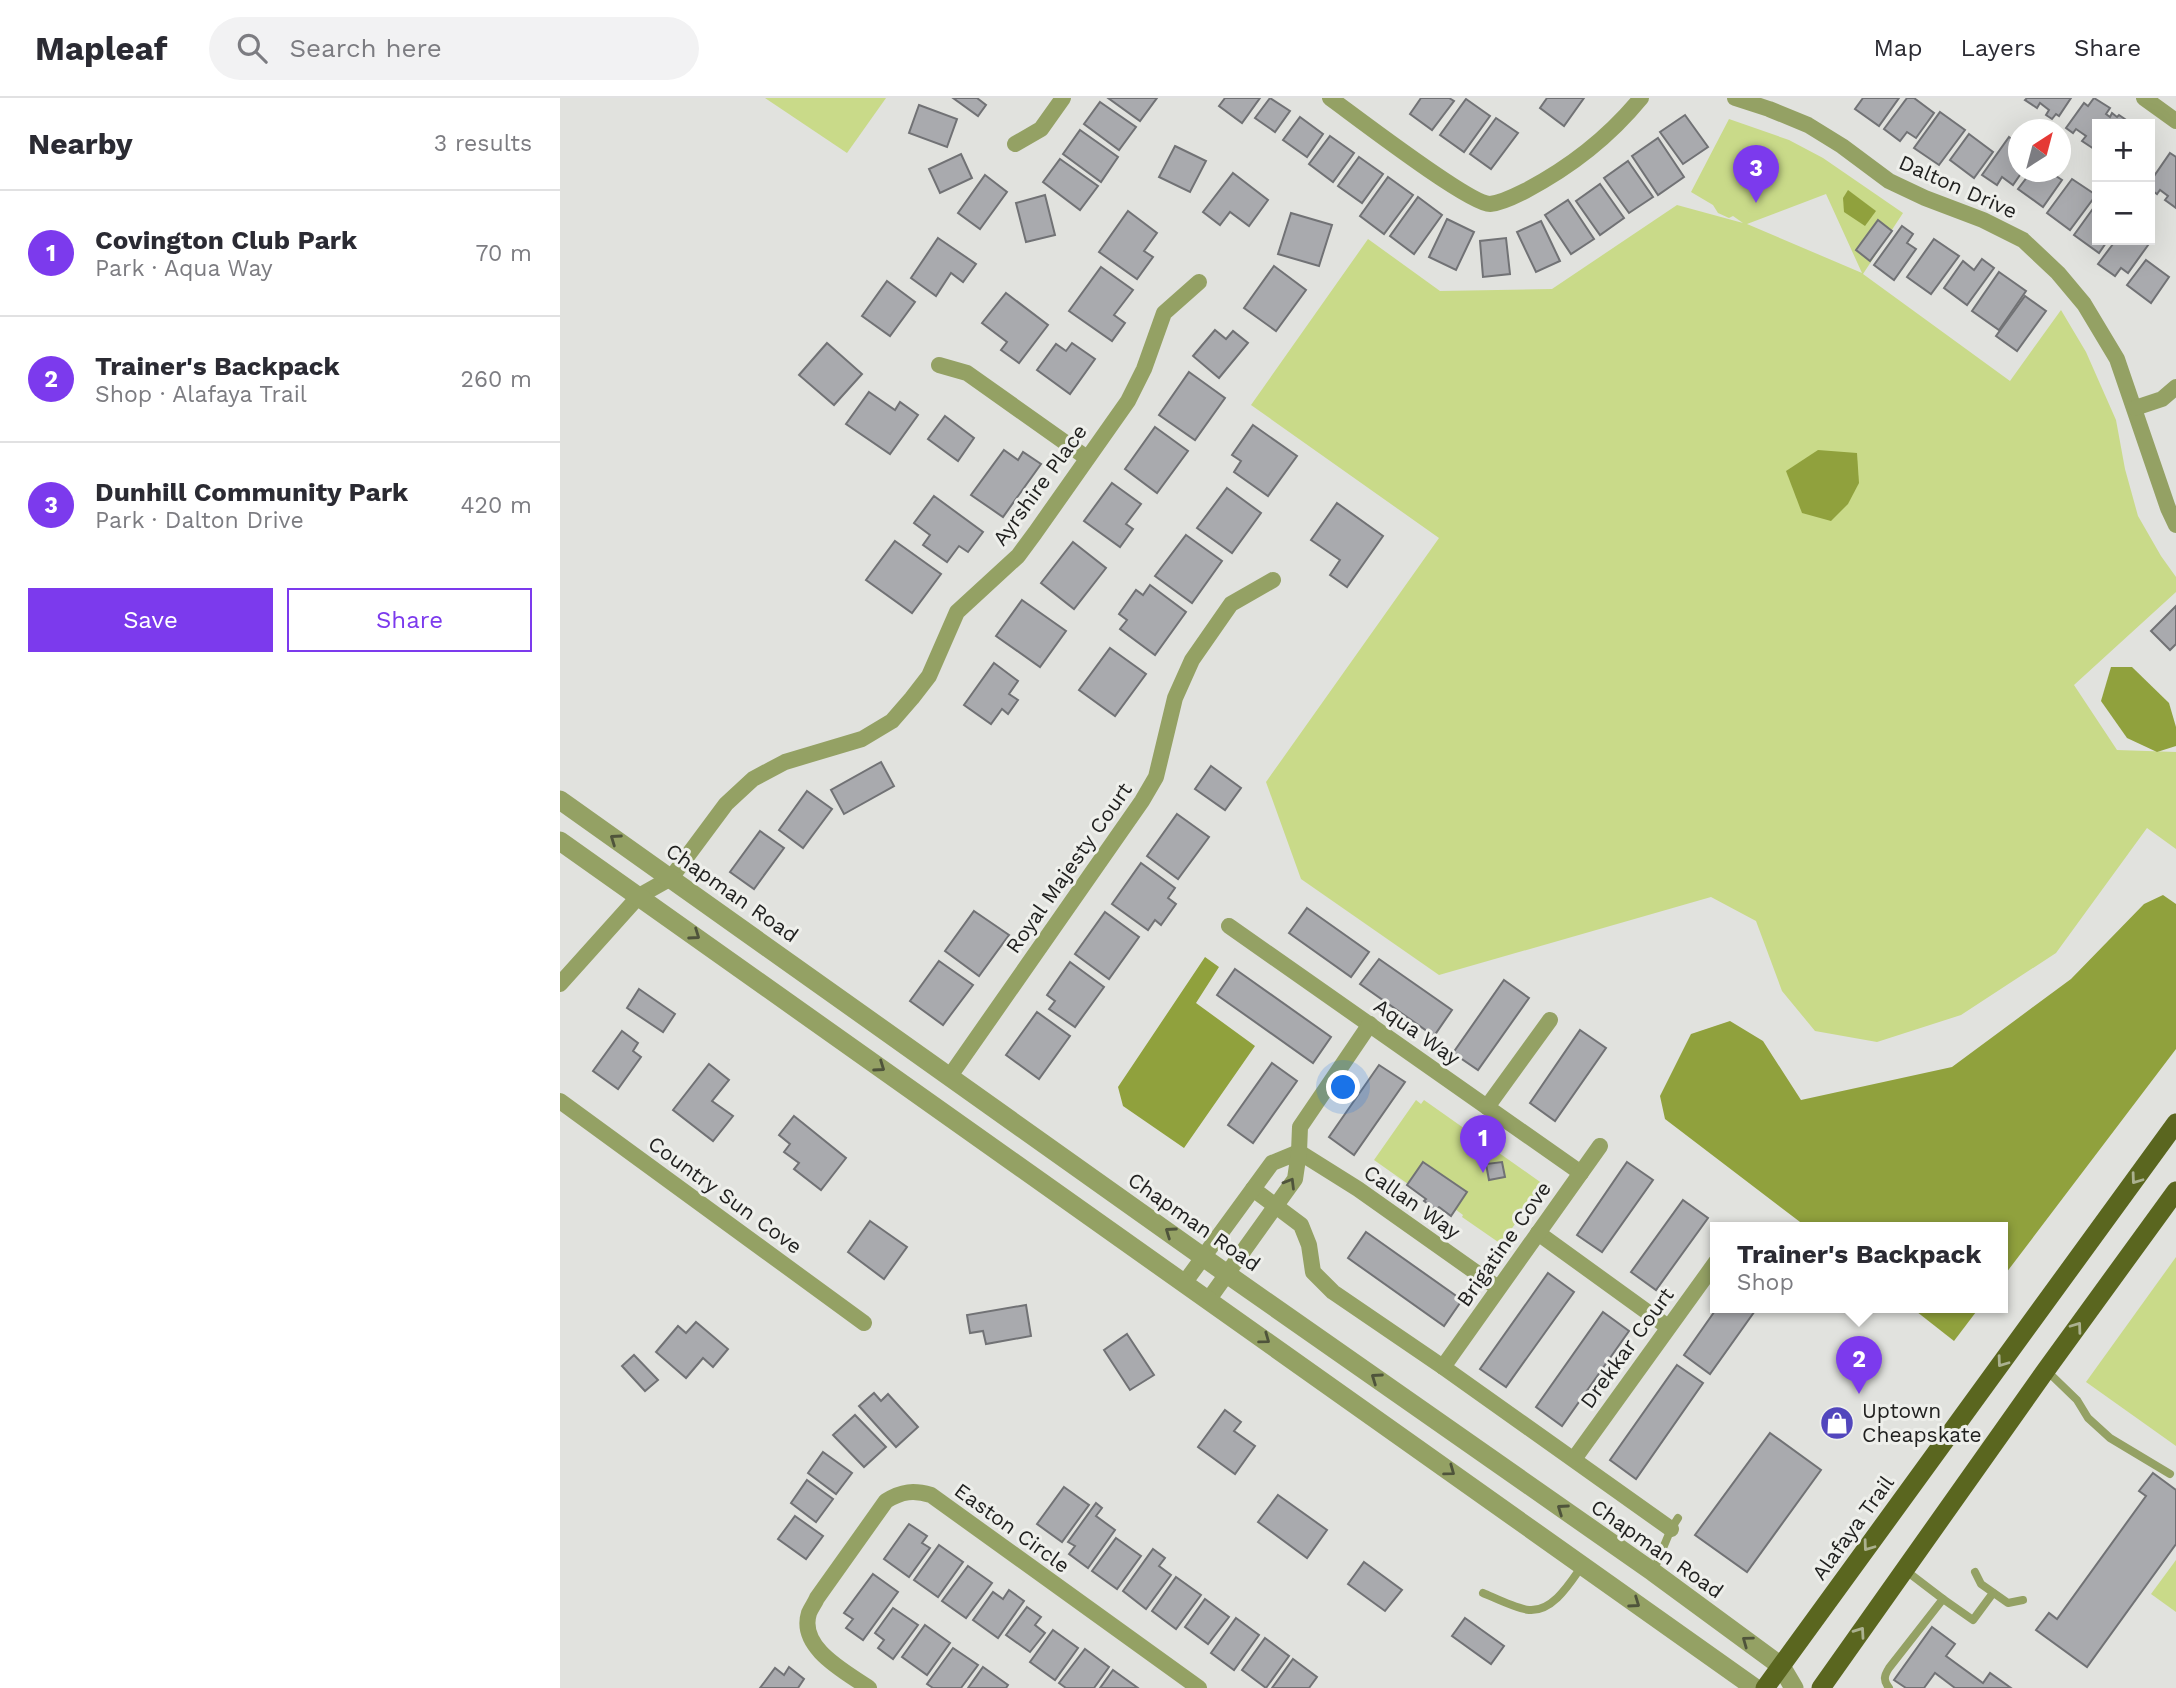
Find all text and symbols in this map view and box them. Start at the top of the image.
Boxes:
search box [209,17,699,80]
text: Mapleaf [35,29,167,68]
icon: search [233,29,271,67]
text: Search here [289,33,442,63]
text: Map [1874,34,1922,62]
text: Layers [1960,34,2036,62]
text: Share [2074,34,2141,62]
north arrow [2008,119,2071,182]
map controls [2092,119,2155,245]
button: + [2092,119,2155,182]
text: Nearby [28,126,133,161]
text: 3 results [434,130,532,157]
pin: 3 [1733,145,1779,203]
street label: Dalton Drive [1895,149,2021,224]
button: − [2092,182,2155,245]
text: Covington Club Park [95,225,357,255]
text: 1 [46,240,56,267]
text: 70 m [475,240,532,267]
text: Park · Aqua Way [95,255,273,282]
text: Trainer's Backpack [95,351,340,381]
text: 2 [44,366,58,393]
text: 260 m [461,366,532,393]
text: Shop · Alafaya Trail [95,381,307,408]
street label: Ayrshire Place [987,419,1092,550]
text: Dunhill Community Park [95,477,408,507]
text: 3 [44,492,58,519]
text: 420 m [460,492,532,519]
text: Park · Dalton Drive [95,507,304,534]
button: Save [28,588,273,652]
button: Share [287,588,532,652]
street label: Royal Majesty Court [1000,777,1137,958]
one-way arrow [610,835,623,847]
street label: Chapman Road [661,838,803,948]
one-way arrow [687,927,700,940]
street label: Aqua Way [1369,993,1465,1070]
one-way arrow [872,1059,885,1071]
your location [1326,1070,1360,1104]
pin: 1 [1460,1115,1506,1173]
street label: Country Sun Cove [643,1130,807,1259]
street label: Callan Way [1359,1159,1466,1244]
street label: Chapman Road [1123,1167,1265,1277]
one-way arrow [2132,1171,2144,1183]
street label: Brigatine Cove [1451,1176,1556,1311]
one-way arrow [1281,1178,1294,1191]
popup [1710,1222,2008,1313]
one-way arrow [1165,1228,1178,1241]
text: Trainer's Backpack [1737,1239,1981,1269]
text: Shop [1737,1269,1794,1296]
street label: Drekkar Court [1575,1282,1679,1413]
one-way arrow [2069,1322,2081,1335]
one-way arrow [1257,1331,1270,1343]
pin: 2 [1836,1336,1882,1394]
one-way arrow [1998,1355,2010,1367]
one-way arrow [1371,1374,1384,1386]
place label: Uptown Cheapskate [1862,1398,1982,1447]
shop icon: Uptown Cheapskate [1818,1404,1856,1442]
one-way arrow [1442,1463,1455,1475]
street label: Alafaya Trail [1806,1470,1899,1585]
street label: Easton Circle [950,1477,1075,1578]
street label: Chapman Road [1586,1494,1728,1604]
one-way arrow [1557,1505,1570,1517]
one-way arrow [1864,1538,1876,1551]
one-way arrow [1627,1595,1640,1607]
one-way arrow [1852,1627,1864,1640]
one-way arrow [1742,1637,1755,1649]

